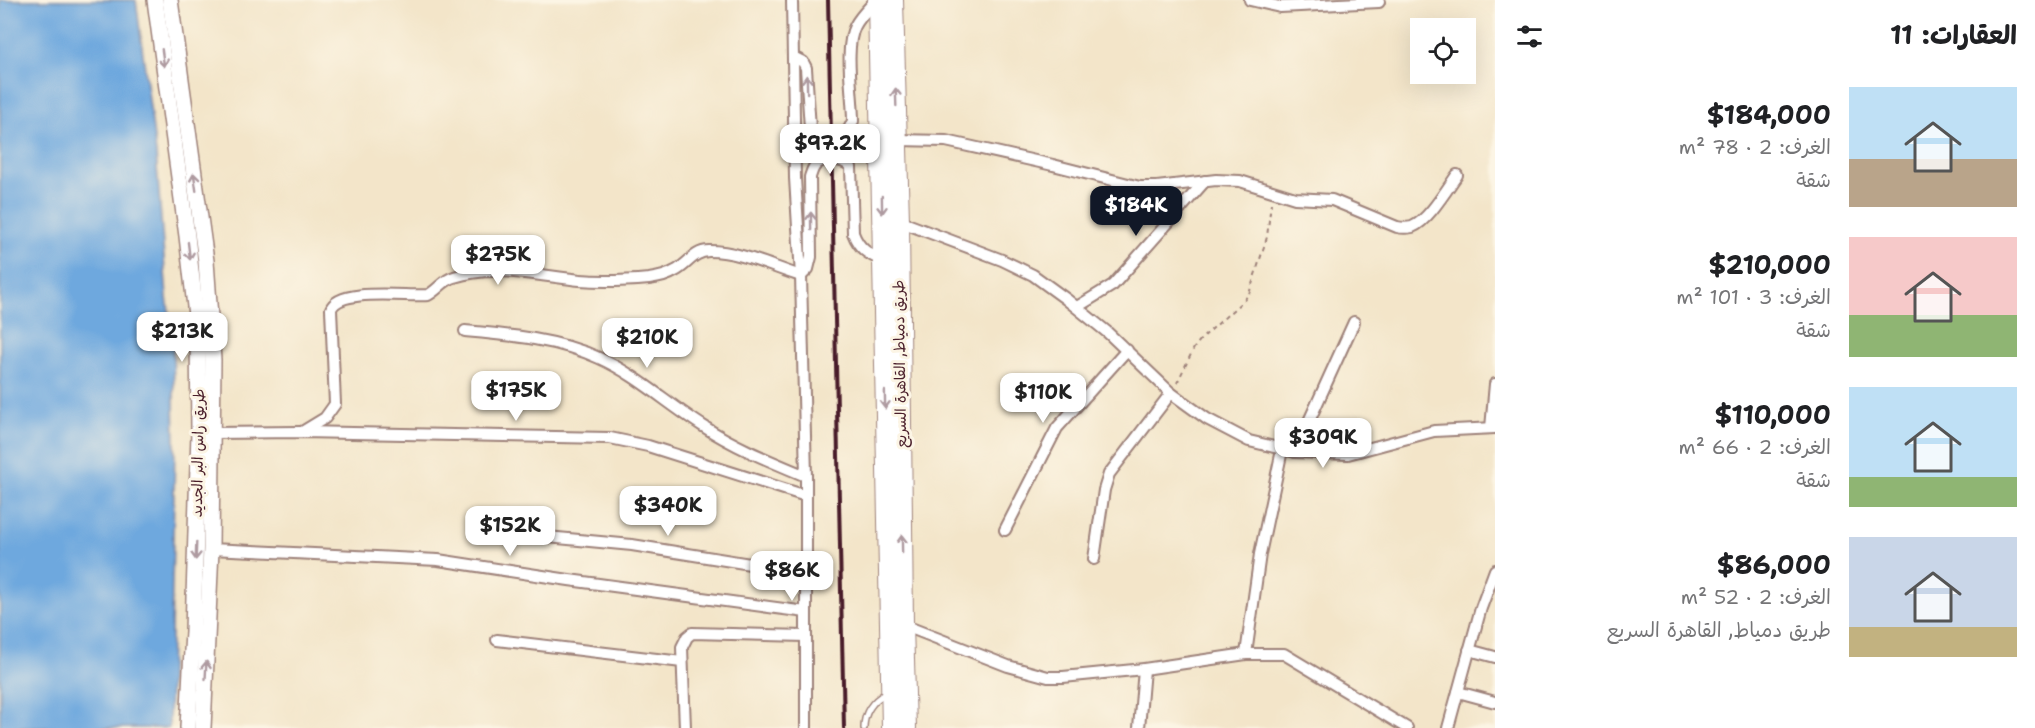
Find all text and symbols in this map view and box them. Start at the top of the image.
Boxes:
text: العقارات: 11 [1890,17,2017,52]
map controls [1410,18,1476,84]
button: locate [1410,18,1476,84]
icon: filters [1513,20,1546,53]
one-way arrow [157,48,168,67]
one-way arrow [802,74,813,94]
one-way arrow [890,87,902,107]
text: $184,000 [1707,97,1831,132]
icon: home [1897,111,1969,183]
pin: $97.2K [781,124,879,175]
text: $97.2K [794,130,866,156]
text: الغرف: 2 · 78 m² [1679,134,1831,160]
text: شقة [1796,167,1831,193]
one-way arrow [189,172,200,192]
pin: $184K [1094,186,1178,237]
text: $184K [1104,192,1168,218]
one-way arrow [876,195,888,215]
one-way arrow [805,212,817,232]
pin: $275K [456,235,540,286]
one-way arrow [184,241,195,261]
text: $275K [465,241,531,267]
text: $210,000 [1708,247,1831,282]
icon: home [1897,261,1969,333]
street label: طريق دمياط, القاهرة السريع [889,280,912,448]
text: الغرف: 3 · 101 m² [1676,284,1831,310]
pin: $213K [140,312,224,363]
text: شقة [1796,317,1831,343]
text: $213K [151,318,213,344]
pin: $210K [605,318,689,369]
text: $210K [616,324,678,350]
pin: $175K [474,371,558,422]
pin: $110K [1001,373,1085,424]
text: $175K [485,377,547,403]
text: $110K [1014,379,1072,405]
street label: طريق راس البر الجديد [187,388,209,518]
one-way arrow [879,390,891,410]
text: $110,000 [1714,397,1831,432]
icon: home [1897,411,1969,483]
pin: $309K [1281,418,1365,469]
text: $309K [1288,424,1358,450]
text: الغرف: 2 · 66 m² [1678,434,1831,460]
text: شقة [1796,467,1831,493]
pin: $340K [626,486,710,537]
text: $340K [633,492,703,518]
pin: $152K [468,506,552,557]
text: $152K [479,512,541,538]
one-way arrow [896,534,908,554]
one-way arrow [190,540,201,560]
text: $86,000 [1716,547,1831,582]
pin: $86K [756,551,828,602]
text: $86K [764,557,820,583]
icon: home [1897,561,1969,633]
text: الغرف: 2 · 52 m² [1681,584,1831,610]
text: طريق دمياط, القاهرة السريع [1607,617,1831,643]
one-way arrow [201,660,212,680]

